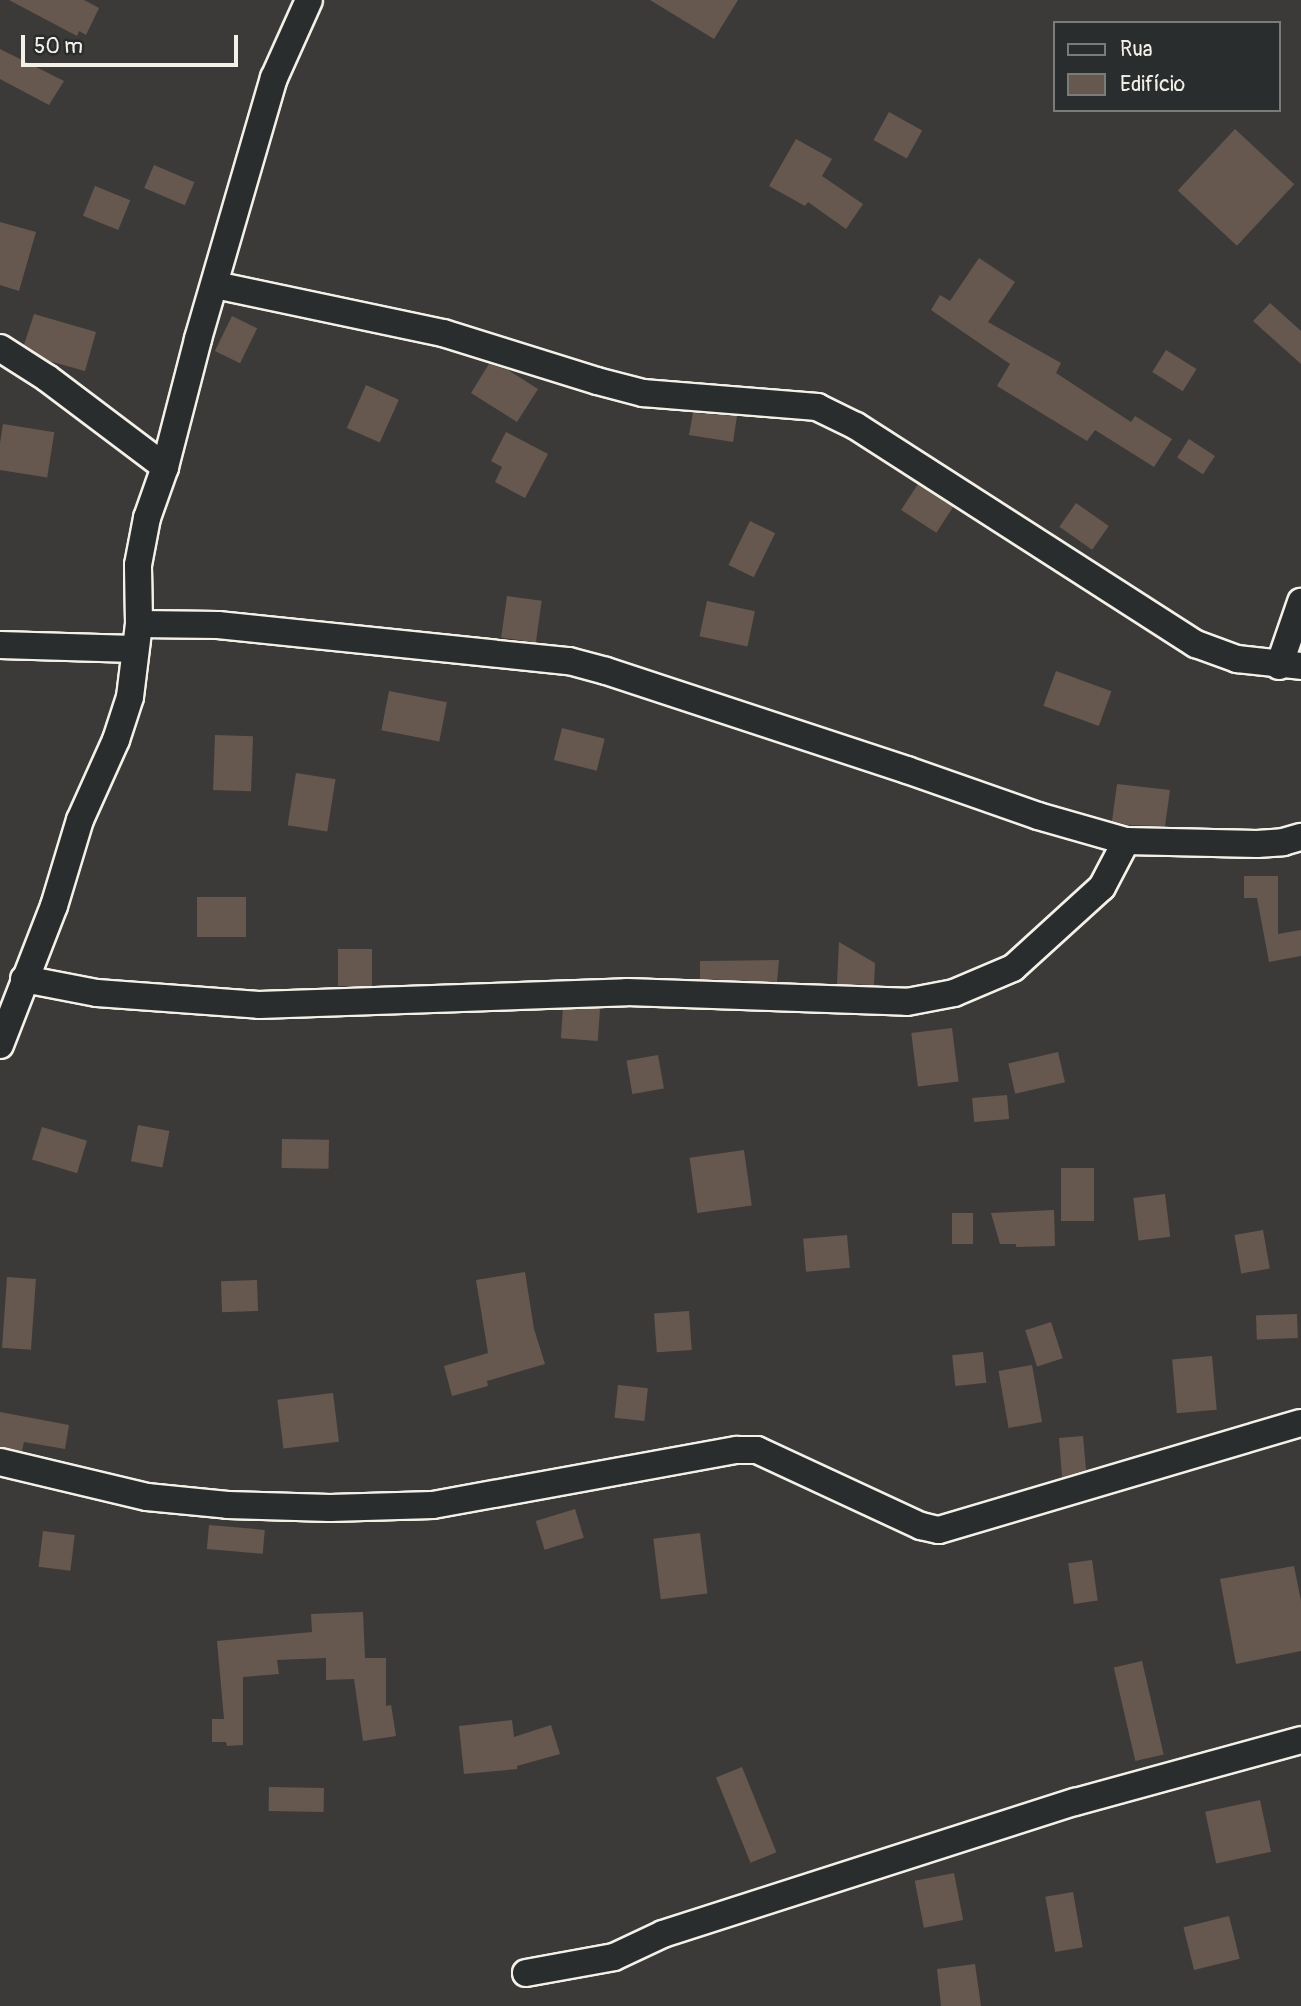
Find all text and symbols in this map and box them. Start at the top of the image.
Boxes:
scale bar [24,21,242,65]
legend [1052,21,1280,112]
text: 50 m [34,33,83,60]
text: Rua [1120,36,1153,63]
text: Edifício [1120,71,1185,98]

